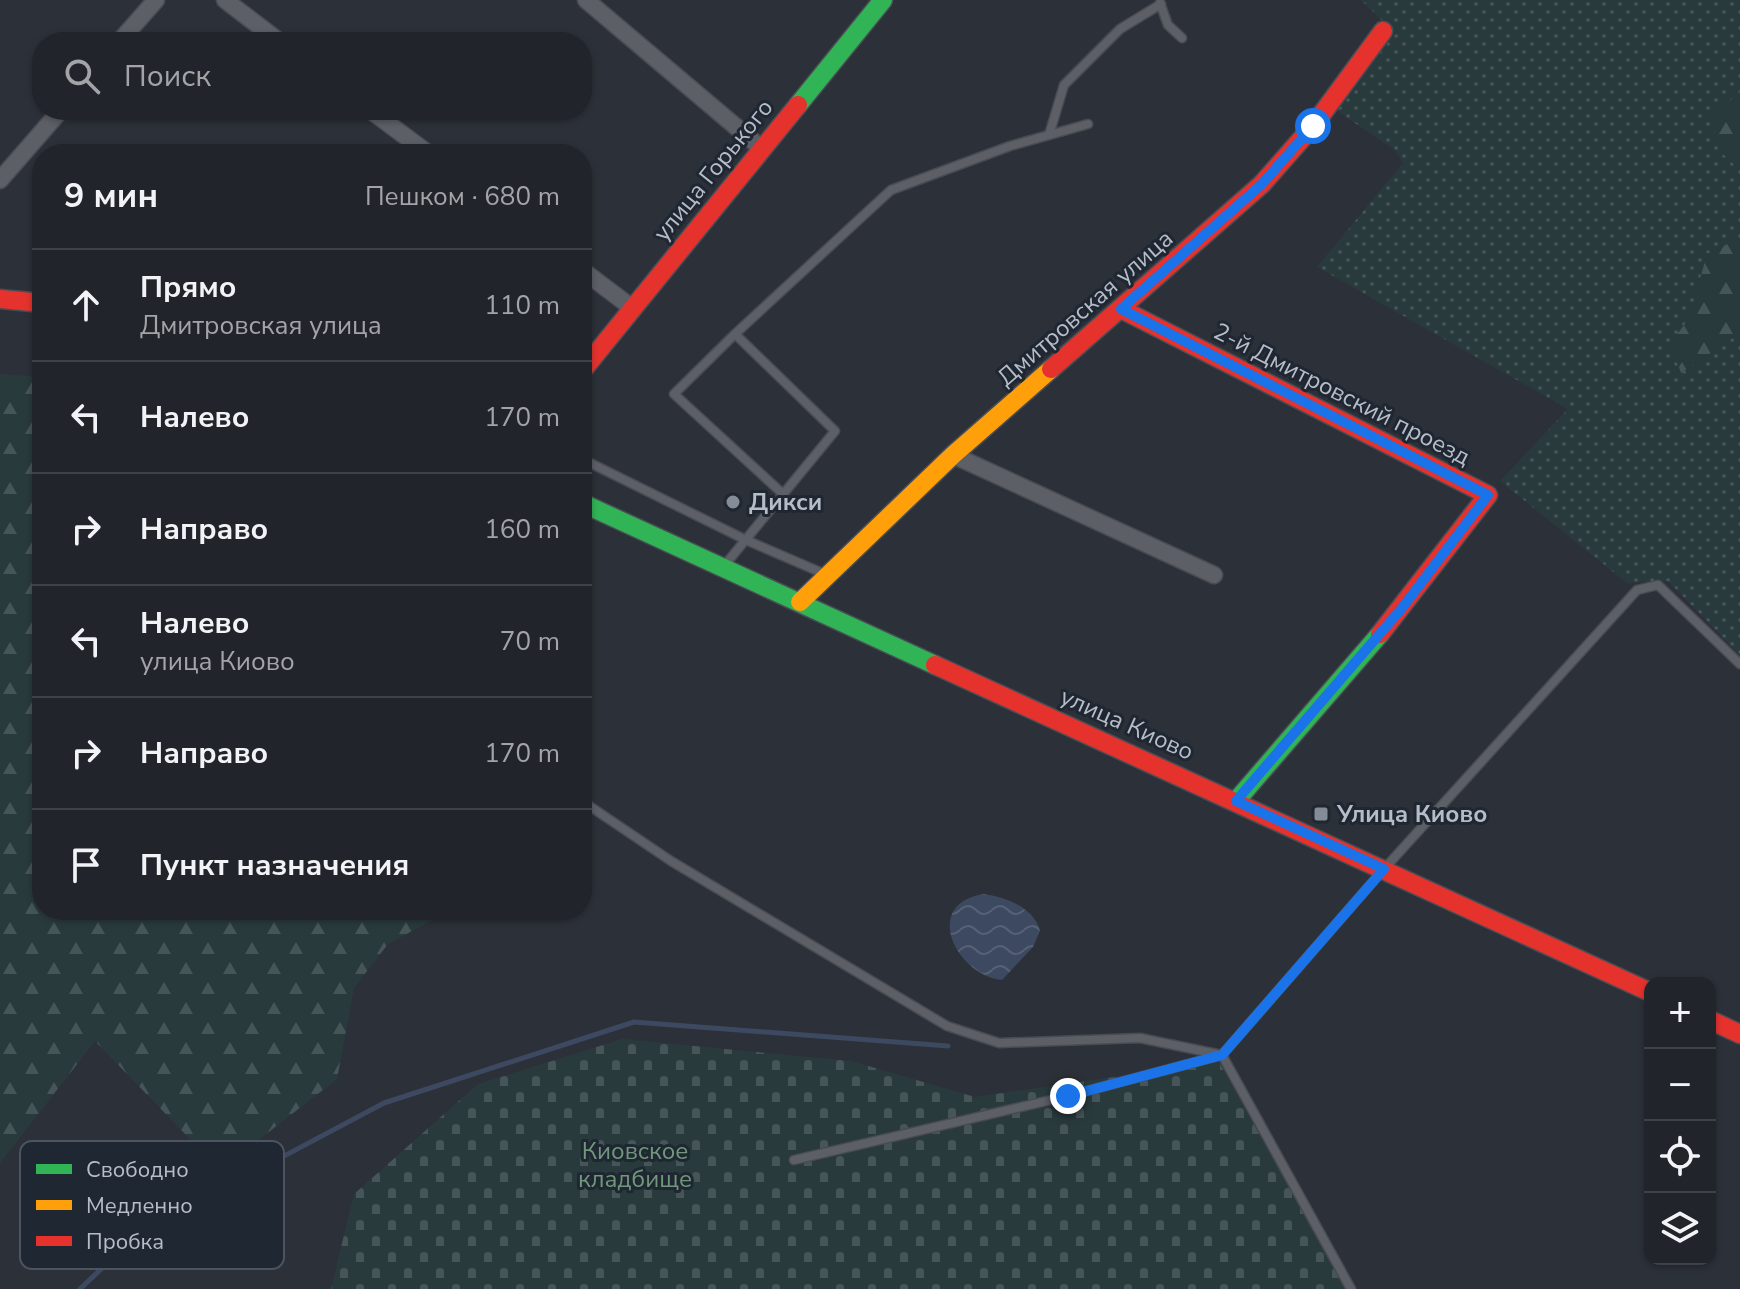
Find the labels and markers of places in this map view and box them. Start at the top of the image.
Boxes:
place label: Дикси [749,486,822,518]
marker: Дикси [724,493,742,511]
place label: Улица Киово [1336,798,1487,830]
marker: Улица Киово [1312,805,1330,823]

